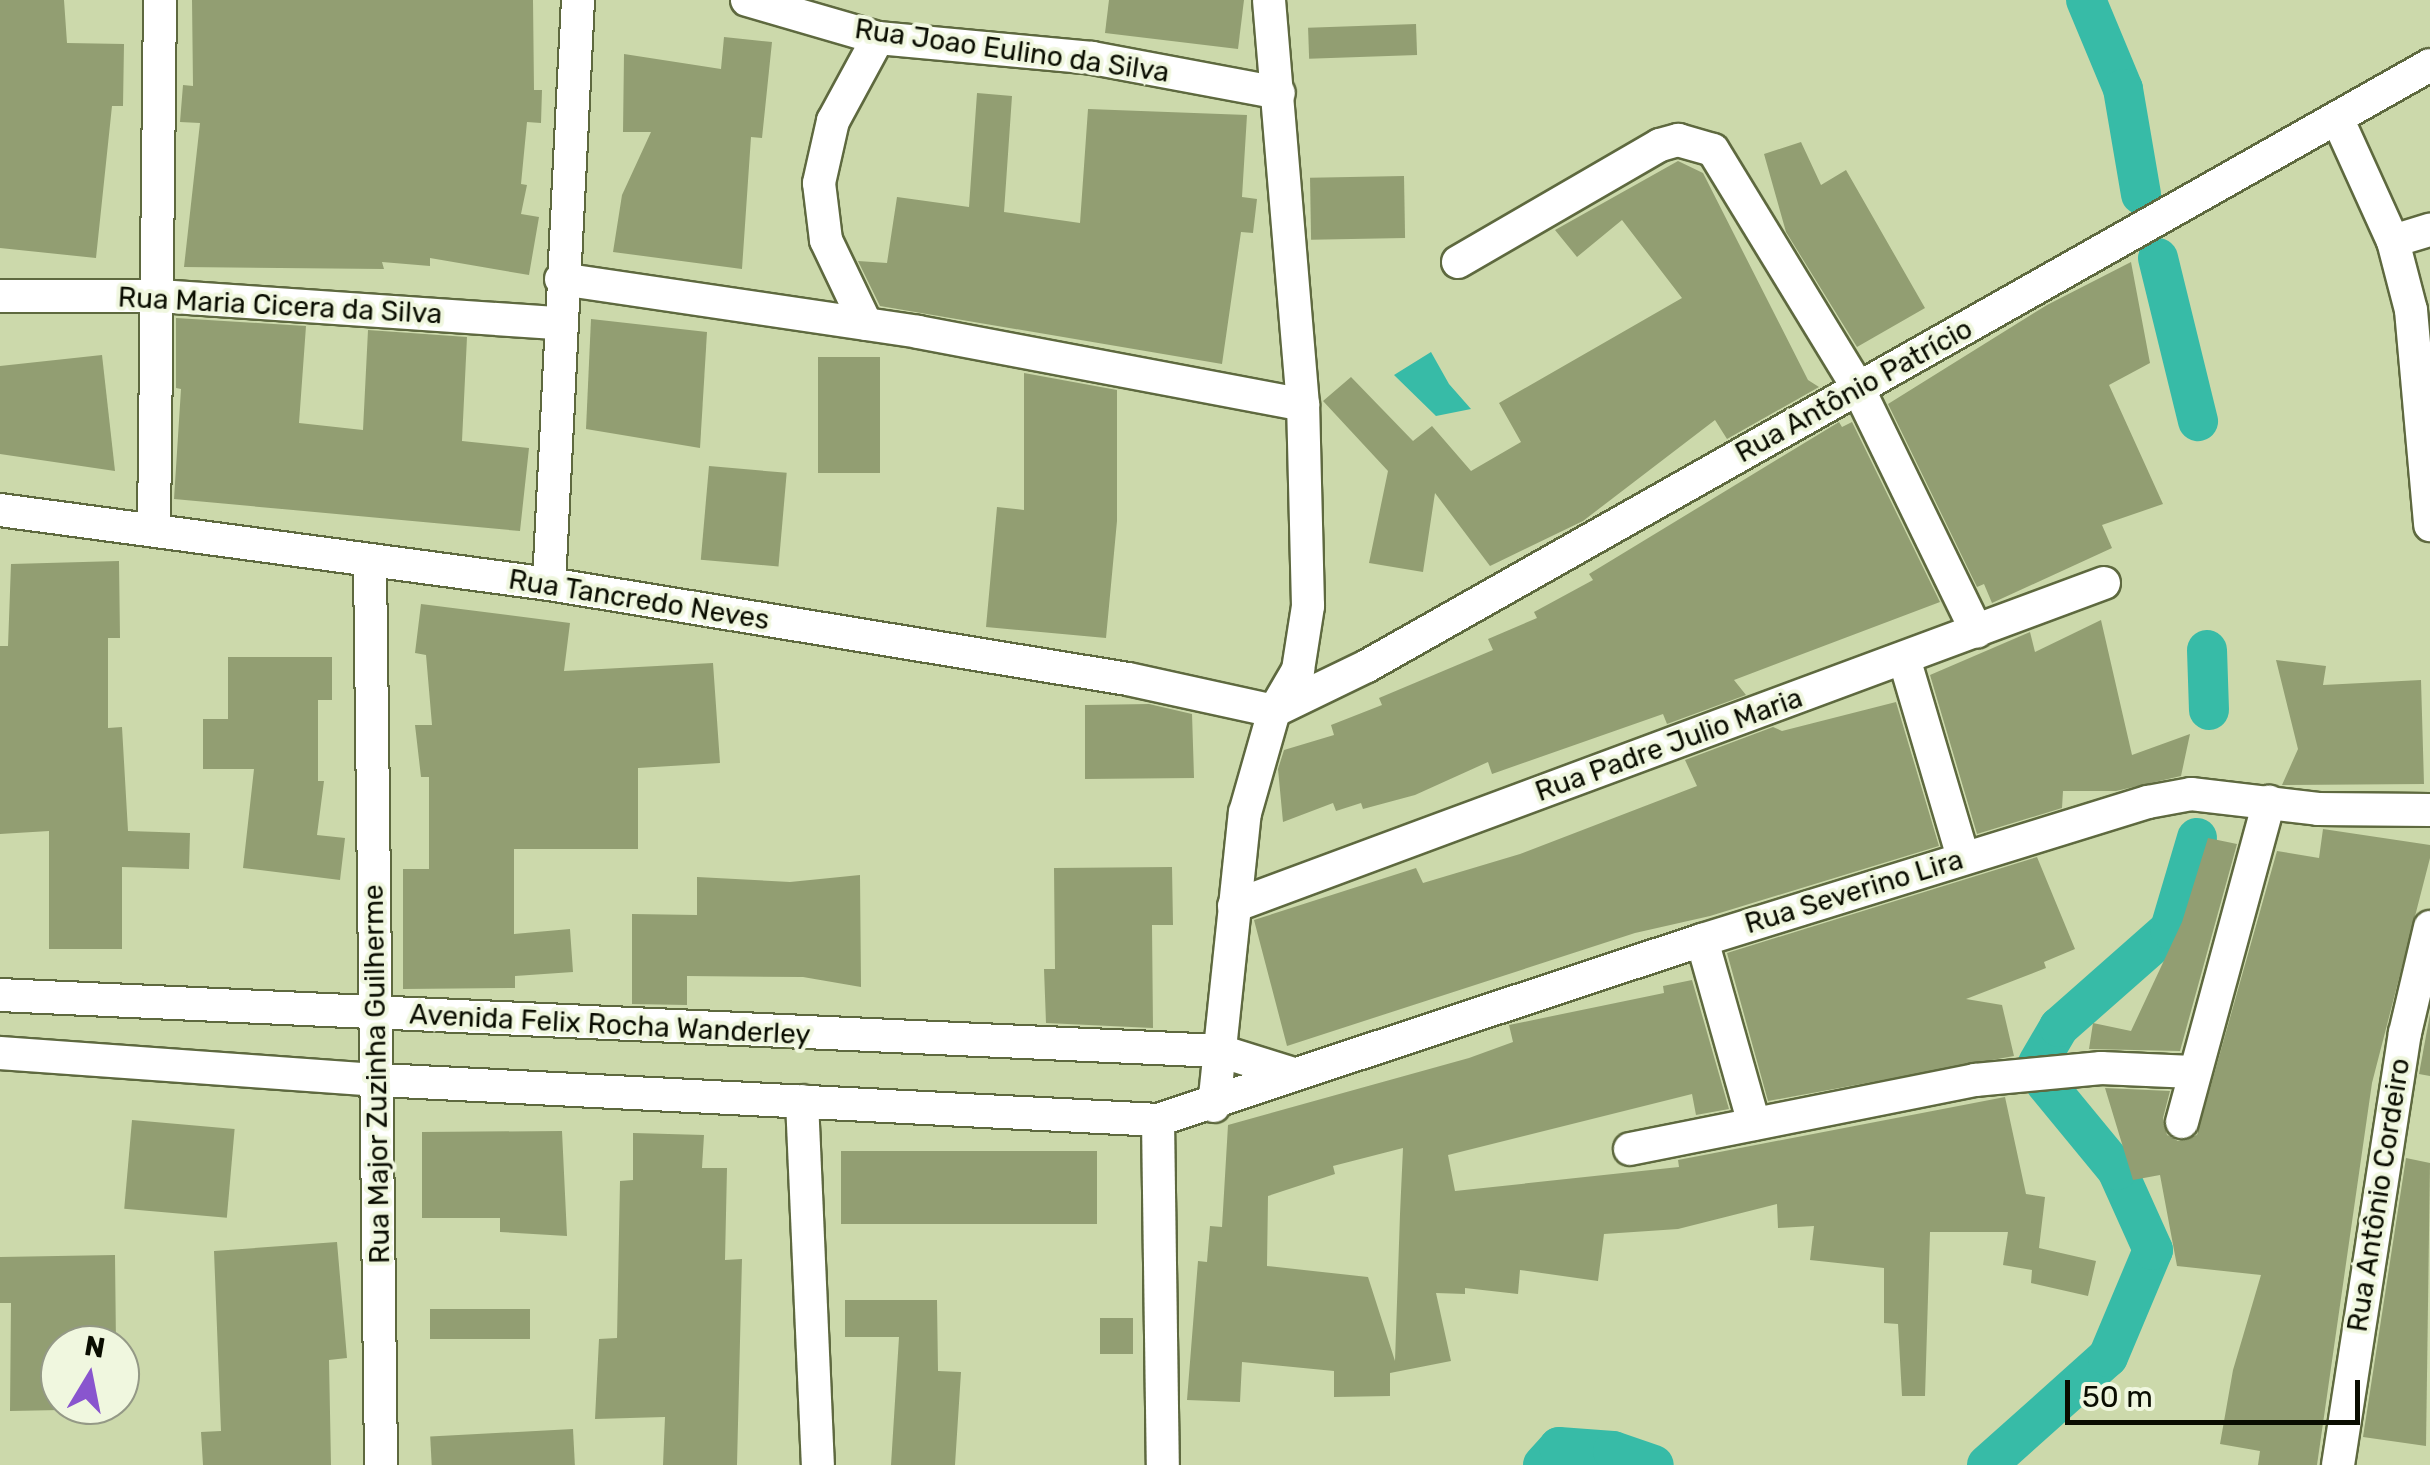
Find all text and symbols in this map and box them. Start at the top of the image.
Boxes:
street label: Rua Joao Eulino da Silva [853,12,1171,90]
street label: Rua Maria Cicera da Silva [117,281,443,331]
street label: Rua Antônio Patrício [1729,312,1979,470]
street label: Rua Tancredo Neves [506,563,772,637]
street label: Rua Padre Julio Maria [1531,681,1807,809]
street label: Rua Severino Lira [1741,843,1967,941]
street label: Rua Major Zuzinha Guilherme [357,884,397,1264]
street label: Avenida Felix Rocha Wanderley [408,998,812,1052]
street label: Rua Antônio Cordeiro [2341,1055,2417,1335]
north arrow [40,1325,140,1425]
text: N [82,1329,108,1365]
scale bar [2070,1360,2365,1422]
text: 50 m [2082,1379,2153,1415]

